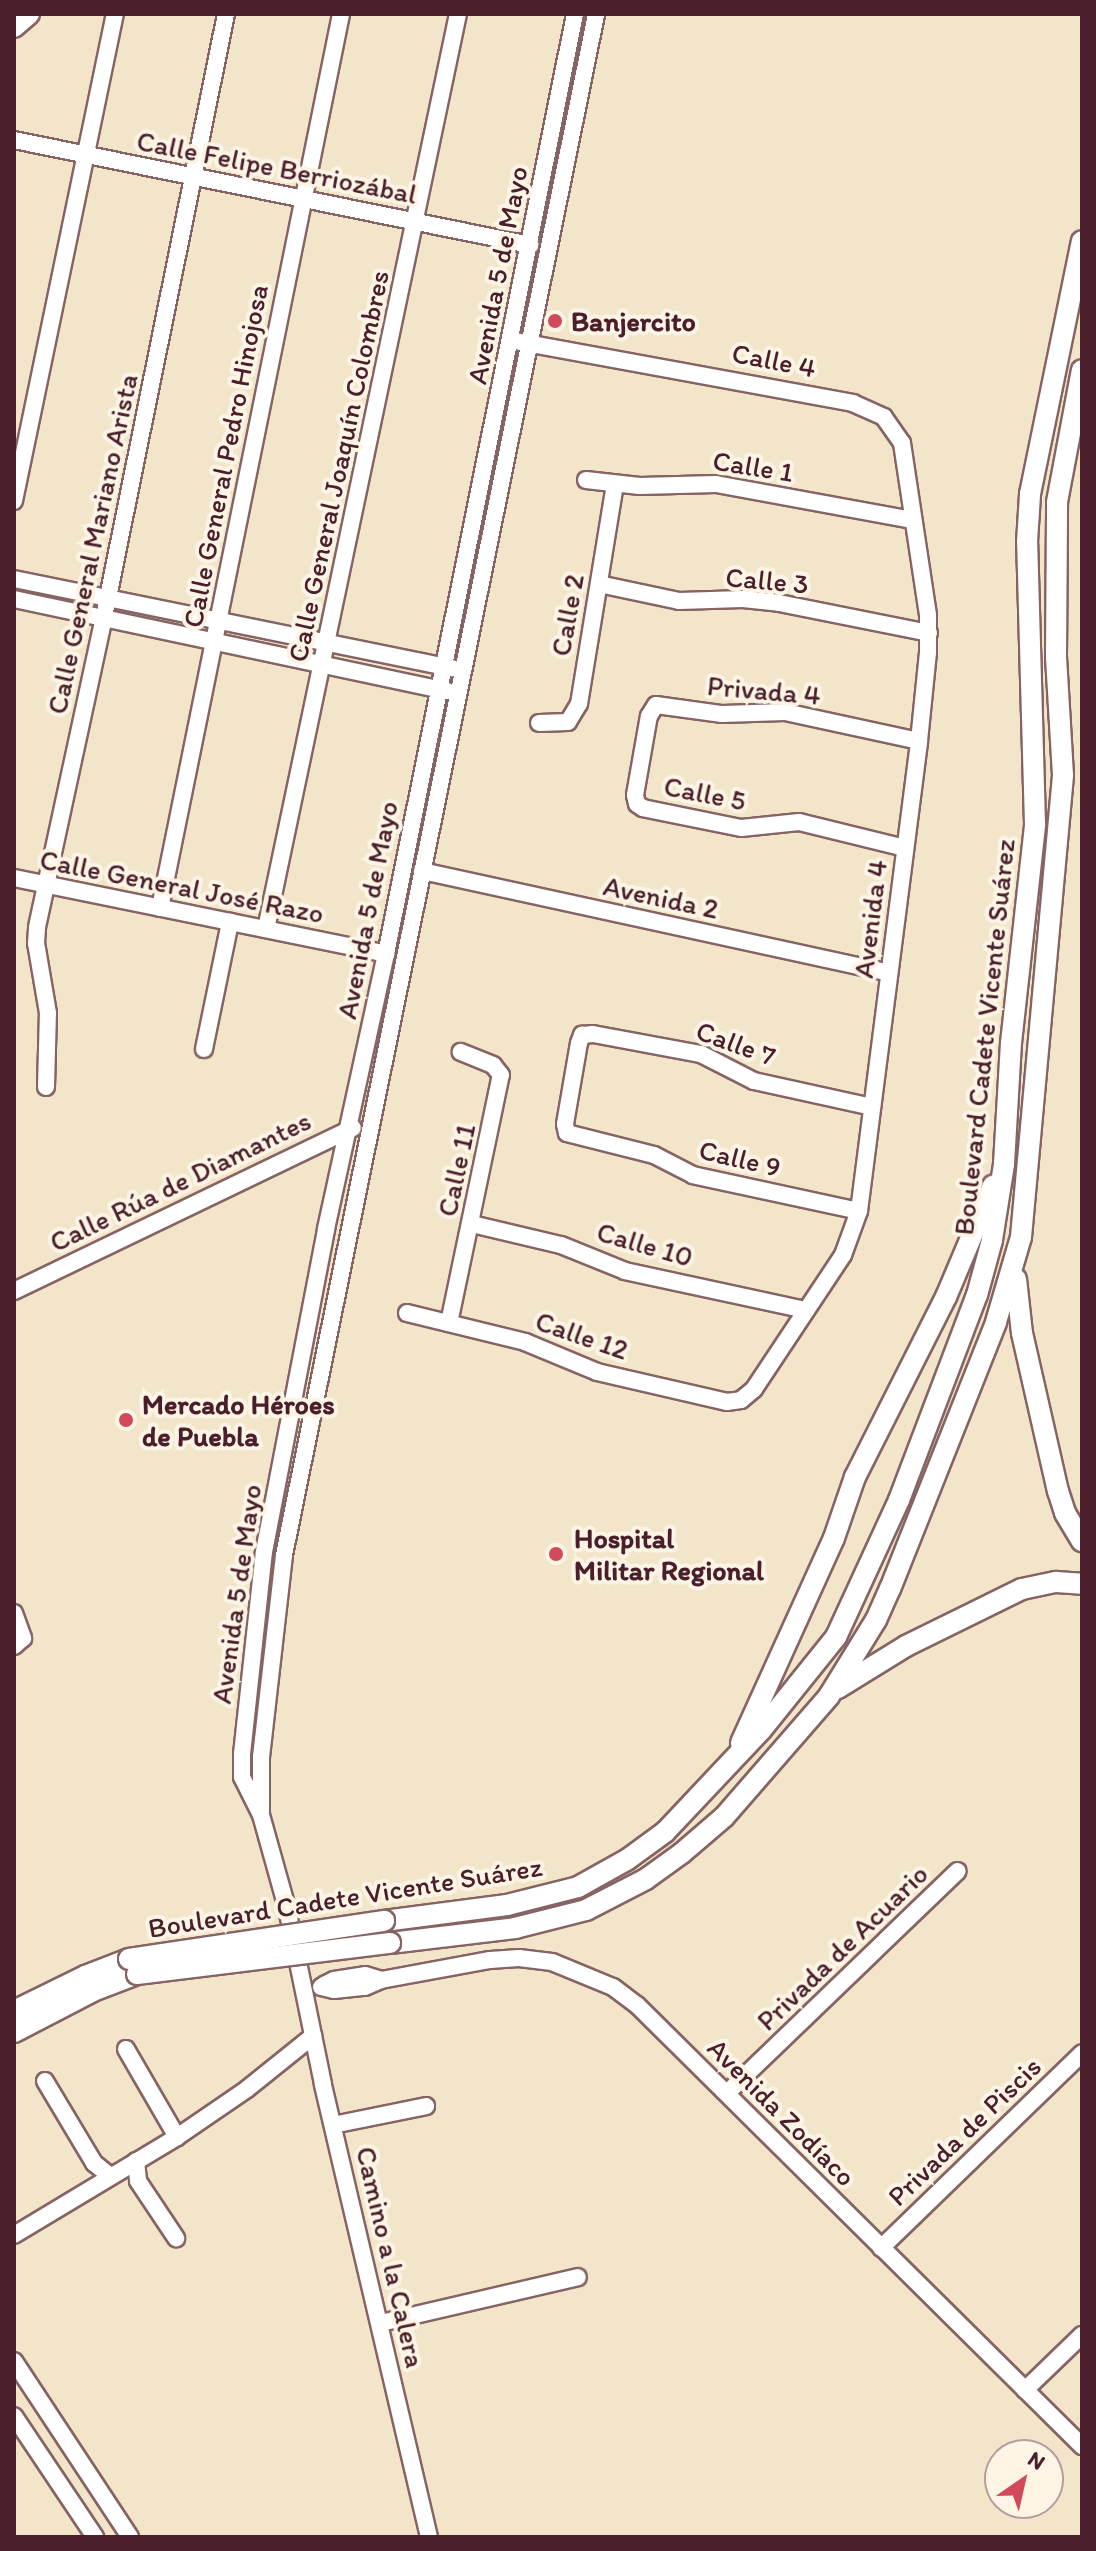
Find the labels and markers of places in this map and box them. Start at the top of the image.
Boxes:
place label: Banjercito [571,304,696,338]
marker: Banjercito [546,312,564,330]
place label: Mercado Héroes de Puebla [142,1387,335,1453]
marker: Mercado Héroes de Puebla [117,1411,135,1429]
place label: Hospital Militar Regional [574,1521,764,1587]
marker: Hospital Militar Regional [545,1543,567,1565]

